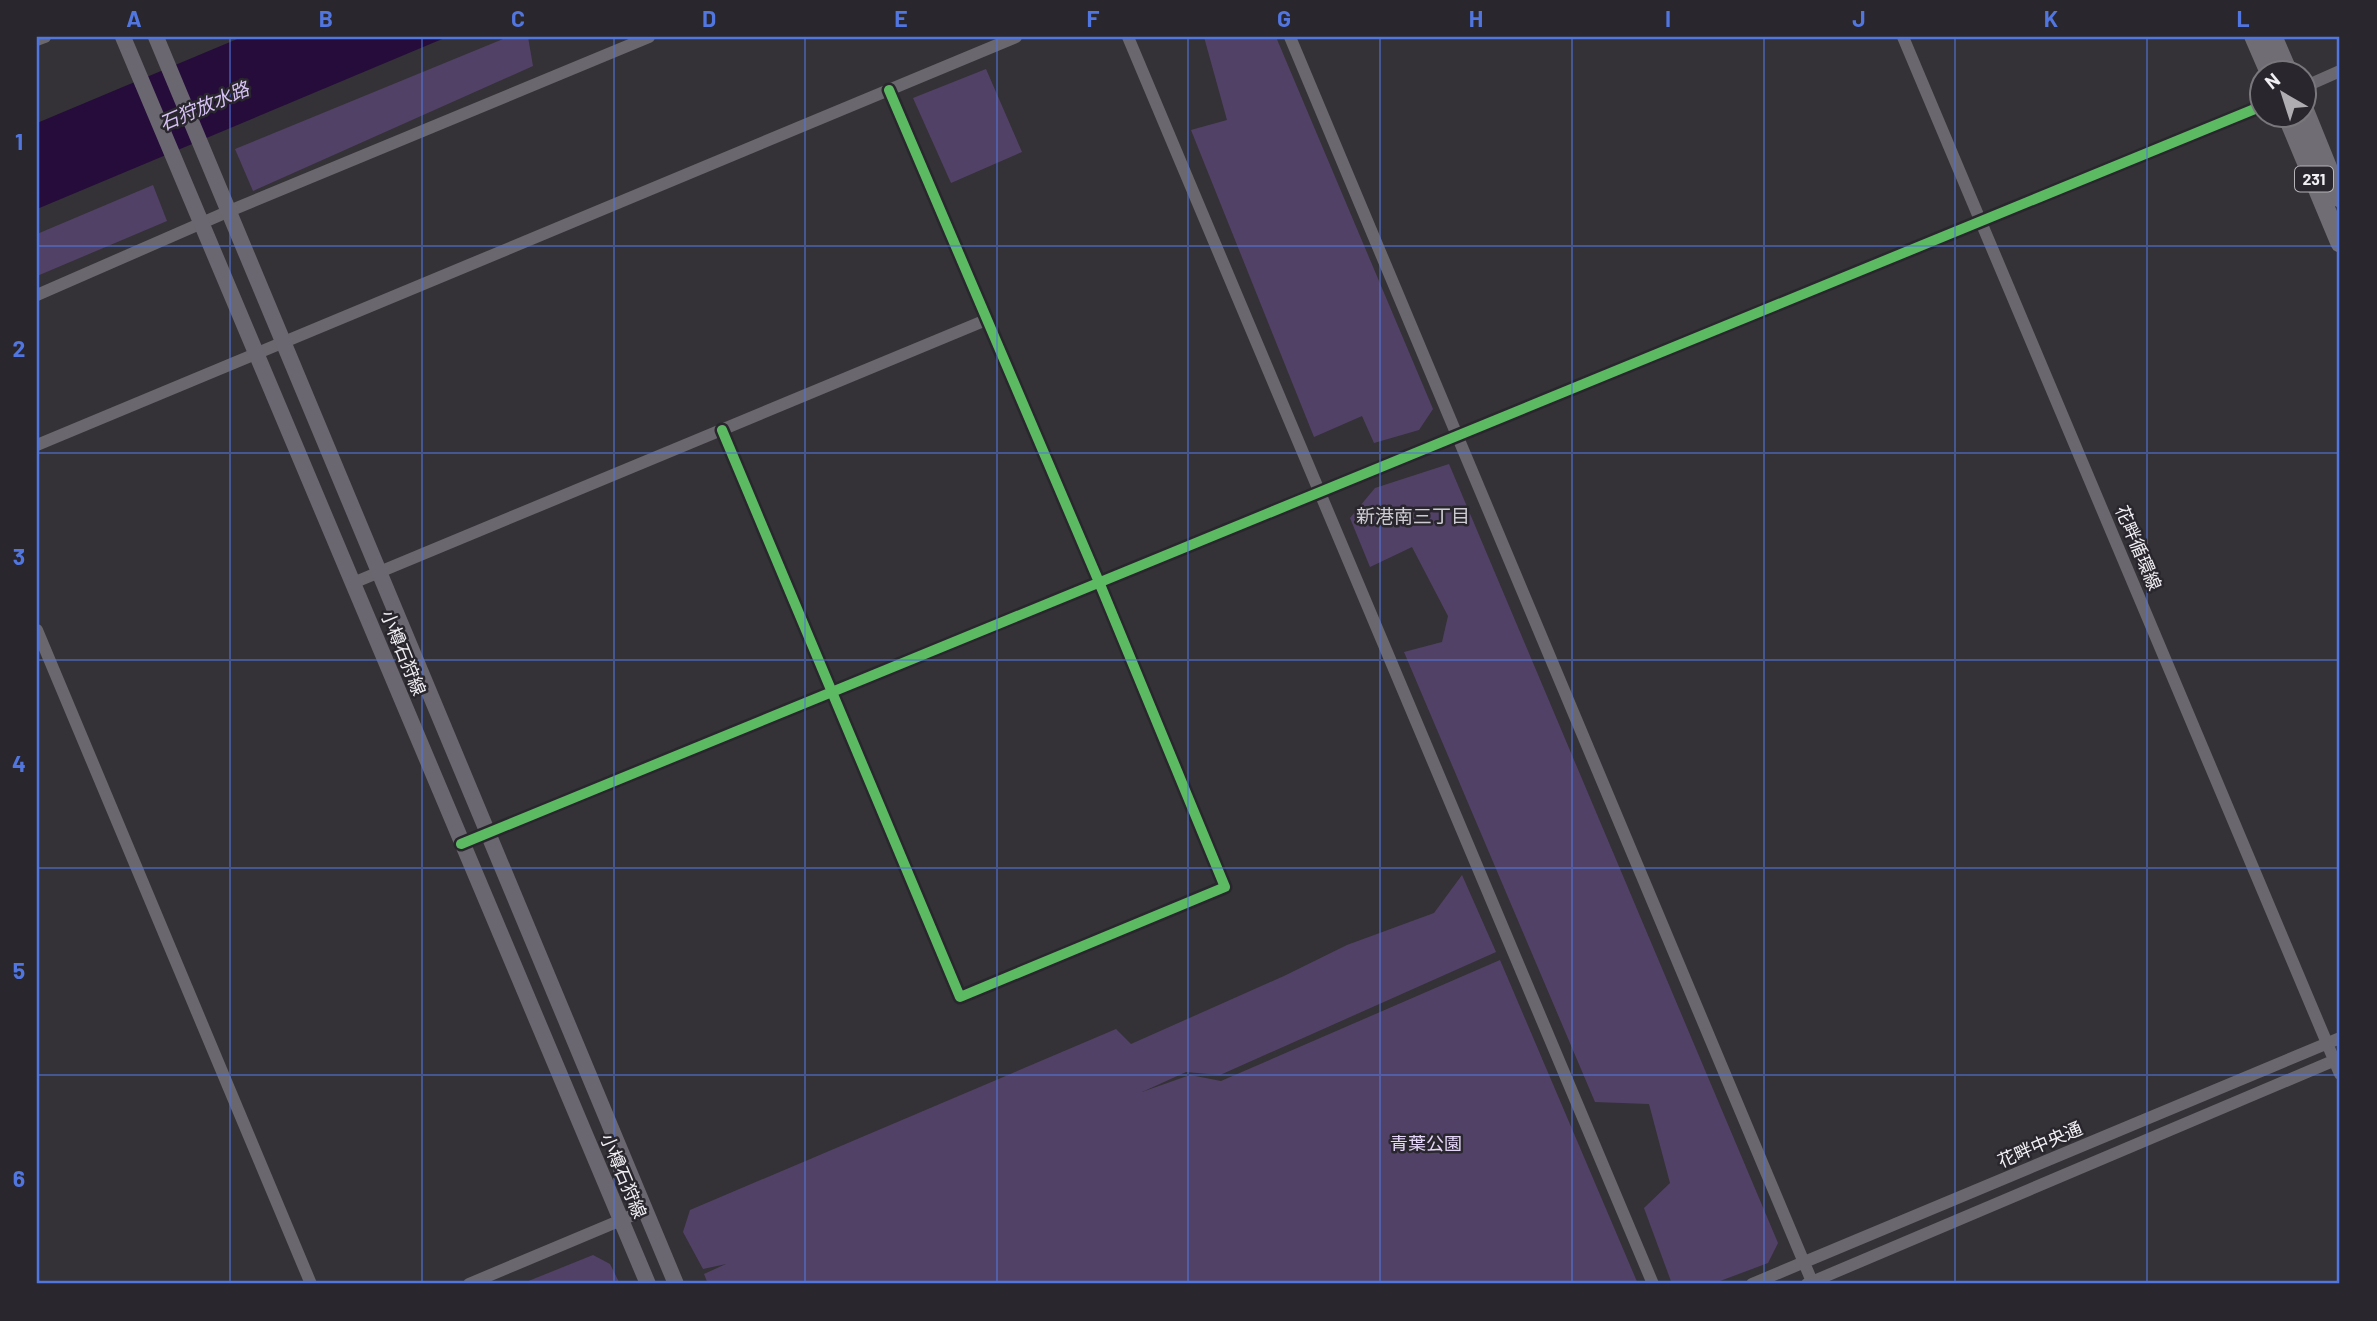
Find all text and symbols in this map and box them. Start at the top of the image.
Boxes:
text: A [126,4,142,32]
text: B [319,4,333,32]
text: C [511,4,525,32]
text: D [702,4,716,32]
text: E [894,4,908,32]
text: F [1087,4,1100,32]
text: G [1277,4,1291,32]
text: H [1469,4,1483,32]
text: I [1665,4,1671,32]
text: J [1852,4,1866,32]
text: K [2044,4,2058,32]
text: L [2236,4,2250,32]
north arrow [2248,60,2318,130]
text: N [2260,67,2284,93]
water label: 石狩放水路 [156,76,254,135]
text: 1 [15,127,23,155]
road number: 231 [2295,167,2333,192]
text: 2 [13,334,25,362]
street label: 花畔循環線 [2111,502,2167,593]
district label: 新港南三丁目 [1356,504,1470,527]
text: 3 [13,542,25,570]
street label: 小樽石狩線 [377,607,431,698]
text: 4 [12,749,26,777]
text: 5 [13,956,25,984]
street label: 花畔中央通 [1994,1116,2085,1172]
street label: 小樽石狩線 [596,1130,652,1221]
park label: 青葉公園 [1390,1132,1462,1154]
text: 6 [13,1164,25,1192]

